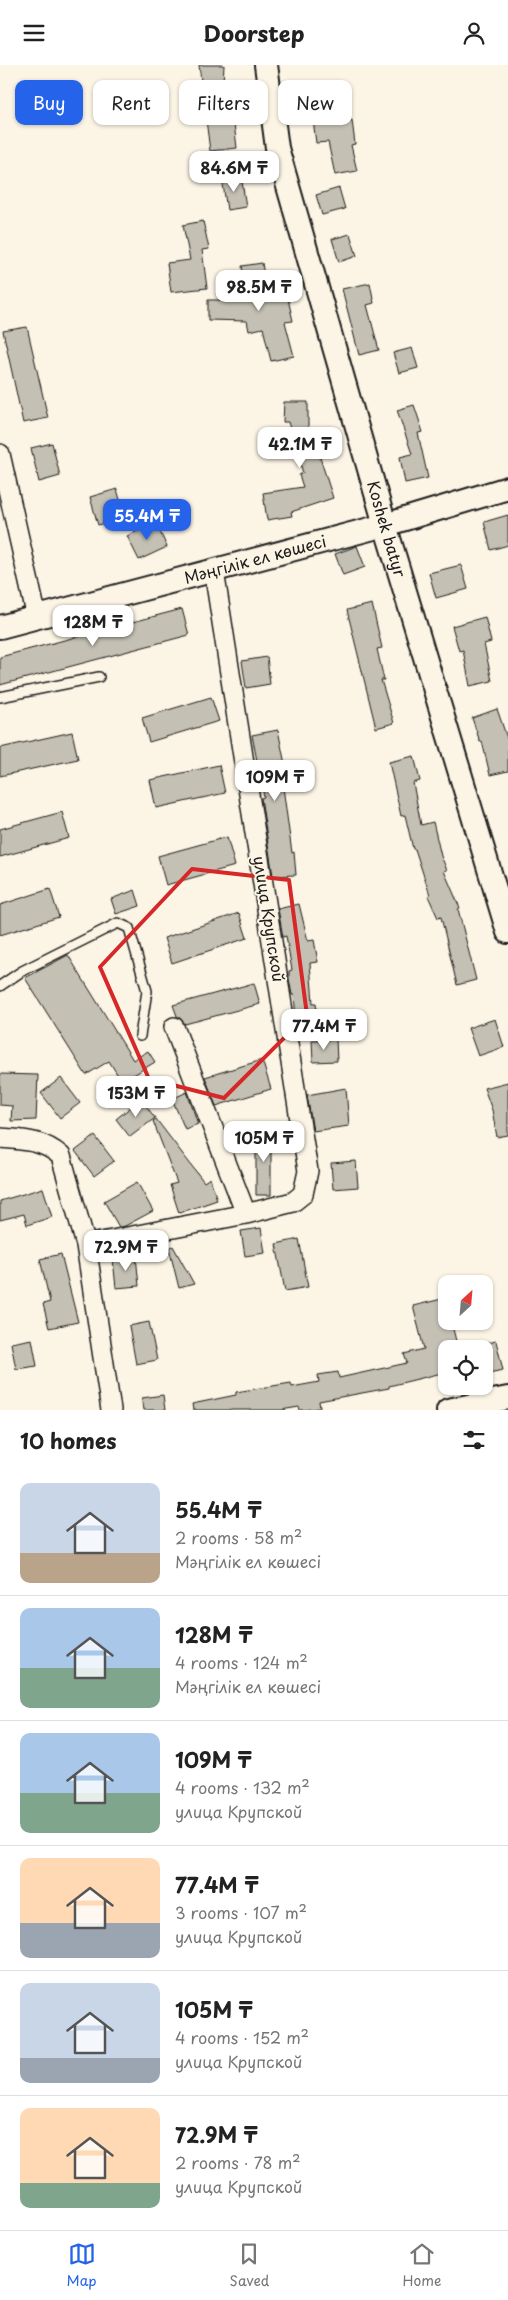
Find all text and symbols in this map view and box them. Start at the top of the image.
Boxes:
text: Doorstep [203,16,305,49]
icon: menu [20,19,48,47]
icon: person [460,19,488,47]
chip: Buy [15,80,83,125]
chip: Rent [93,80,169,125]
chip: Filters [179,80,268,125]
chip: New [278,80,352,125]
pin: 84.6M ₸ [188,151,280,193]
text: 84.6M ₸ [200,155,268,179]
pin: 98.5M ₸ [213,269,305,312]
text: 98.5M ₸ [227,274,291,298]
pin: 42.1M ₸ [254,427,346,469]
text: 42.1M ₸ [268,431,332,455]
street label: Koshek batyr [362,478,413,580]
pin: 55.4M ₸ [101,499,193,541]
text: 55.4M ₸ [114,503,180,527]
street label: Мәңгілік ел көшесі [181,528,329,589]
pin: 128M ₸ [52,605,134,647]
text: 128M ₸ [63,609,123,633]
pin: 109M ₸ [234,759,316,802]
text: 109M ₸ [246,764,304,788]
street label: улица Крупской [248,854,292,984]
pin: 77.4M ₸ [278,1009,370,1051]
text: 77.4M ₸ [292,1013,356,1037]
pin: 153M ₸ [95,1075,177,1118]
text: 153M ₸ [107,1080,165,1104]
pin: 105M ₸ [223,1121,305,1163]
text: 105M ₸ [235,1125,293,1149]
pin: 72.9M ₸ [80,1229,172,1272]
text: 72.9M ₸ [95,1234,157,1258]
north arrow [438,1275,492,1330]
map controls [438,1275,493,1395]
button: locate [438,1340,493,1395]
text: 10 homes [20,1424,117,1456]
icon: filters [460,1426,488,1454]
text: 55.4M ₸ [175,1493,262,1525]
icon: home [60,1503,120,1563]
text: 2 rooms · 58 m² [175,1525,302,1549]
text: Мәңгілік ел көшесі [175,1549,321,1573]
text: 128M ₸ [175,1618,253,1650]
icon: home [60,1628,120,1688]
text: 4 rooms · 124 m² [175,1650,308,1674]
text: Мәңгілік ел көшесі [175,1674,321,1698]
text: 109M ₸ [175,1743,252,1775]
icon: home [60,1753,120,1813]
text: 4 rooms · 132 m² [175,1775,310,1799]
text: улица Крупской [175,1799,302,1823]
text: 77.4M ₸ [175,1868,259,1900]
icon: home [60,1878,120,1938]
text: 3 rooms · 107 m² [175,1900,307,1924]
text: улица Крупской [175,1924,302,1948]
text: 105M ₸ [175,1993,252,2025]
icon: home [60,2003,120,2063]
text: 4 rooms · 152 m² [175,2025,309,2049]
text: улица Крупской [175,2049,302,2073]
text: 72.9M ₸ [175,2118,257,2150]
icon: home [60,2128,120,2188]
text: 2 rooms · 78 m² [175,2150,301,2174]
text: улица Крупской [175,2174,302,2198]
tab: Map [67,2240,96,2291]
tab: Saved [230,2240,269,2291]
tab: Home [402,2240,441,2291]

